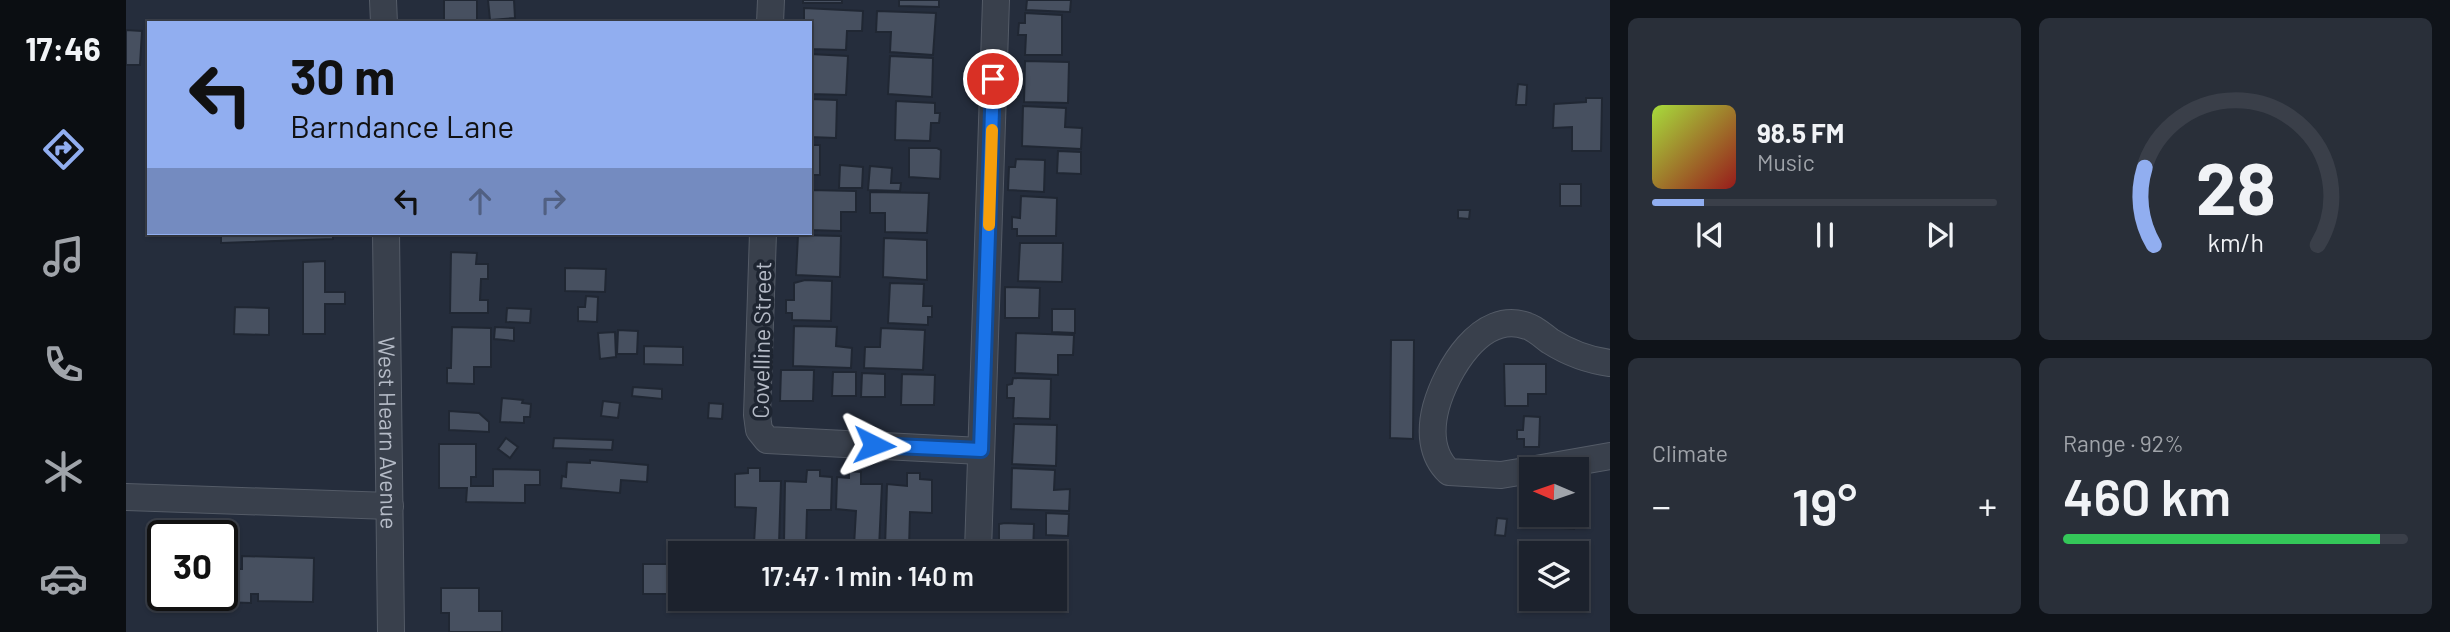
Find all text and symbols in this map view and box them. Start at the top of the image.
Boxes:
text: 17:46 [25,29,101,67]
text: 30 m [290,46,395,105]
icon: left [175,49,266,140]
pin [963,49,1023,109]
icon: arrive [974,60,1012,98]
text: Barndance Lane [290,106,514,144]
text: 98.5 FM [1757,117,1844,148]
icon: directions [39,125,88,174]
text: 28 [2195,143,2276,231]
text: Music [1757,148,1815,176]
icon: left [388,182,426,220]
icon: ahead [461,182,499,220]
icon: right [534,182,572,220]
icon: previous [1691,216,1729,254]
icon: pause [1806,216,1844,254]
icon: next [1921,216,1959,254]
text: km/h [2207,227,2264,257]
icon: music [39,232,88,281]
street label: Covelline Street [746,261,776,419]
street label: West Hearn Avenue [373,336,404,529]
icon: phone [39,340,88,389]
position arrow [837,408,911,482]
text: Range · 92% [2063,429,2184,457]
text: Climate [1652,439,1728,467]
icon: climate [39,447,88,496]
north arrow [1519,457,1589,527]
map controls [1519,457,1589,611]
text: 460 km [2063,464,2231,526]
text: 19° [1792,474,1857,536]
text: − [1652,482,1671,528]
text: + [1978,482,1997,528]
speed limit sign: 30 [147,520,238,611]
button: layers [1519,541,1589,611]
icon: car [39,554,88,603]
text: 17:47 · 1 min · 140 m [761,560,974,591]

